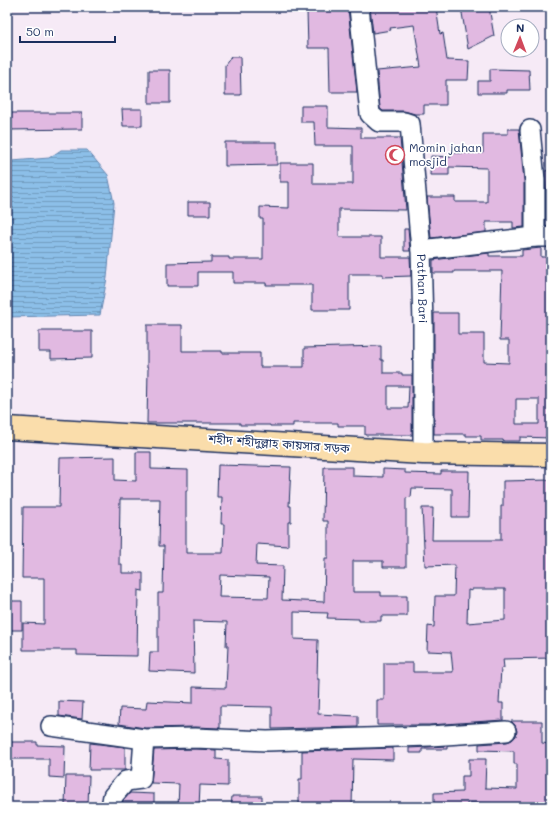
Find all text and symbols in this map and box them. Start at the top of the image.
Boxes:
scale bar [20,18,115,44]
north arrow [500,18,540,58]
text: N [516,20,524,35]
text: 50 m [26,23,54,39]
place label: Momin jahan mosjid [409,139,482,169]
mosque icon: Momin jahan mosjid [384,144,406,166]
street label: Pathan Bari [414,254,432,324]
street label: শহীদ শহীদুল্লাহ কায়সার সড়ক [207,430,351,456]

